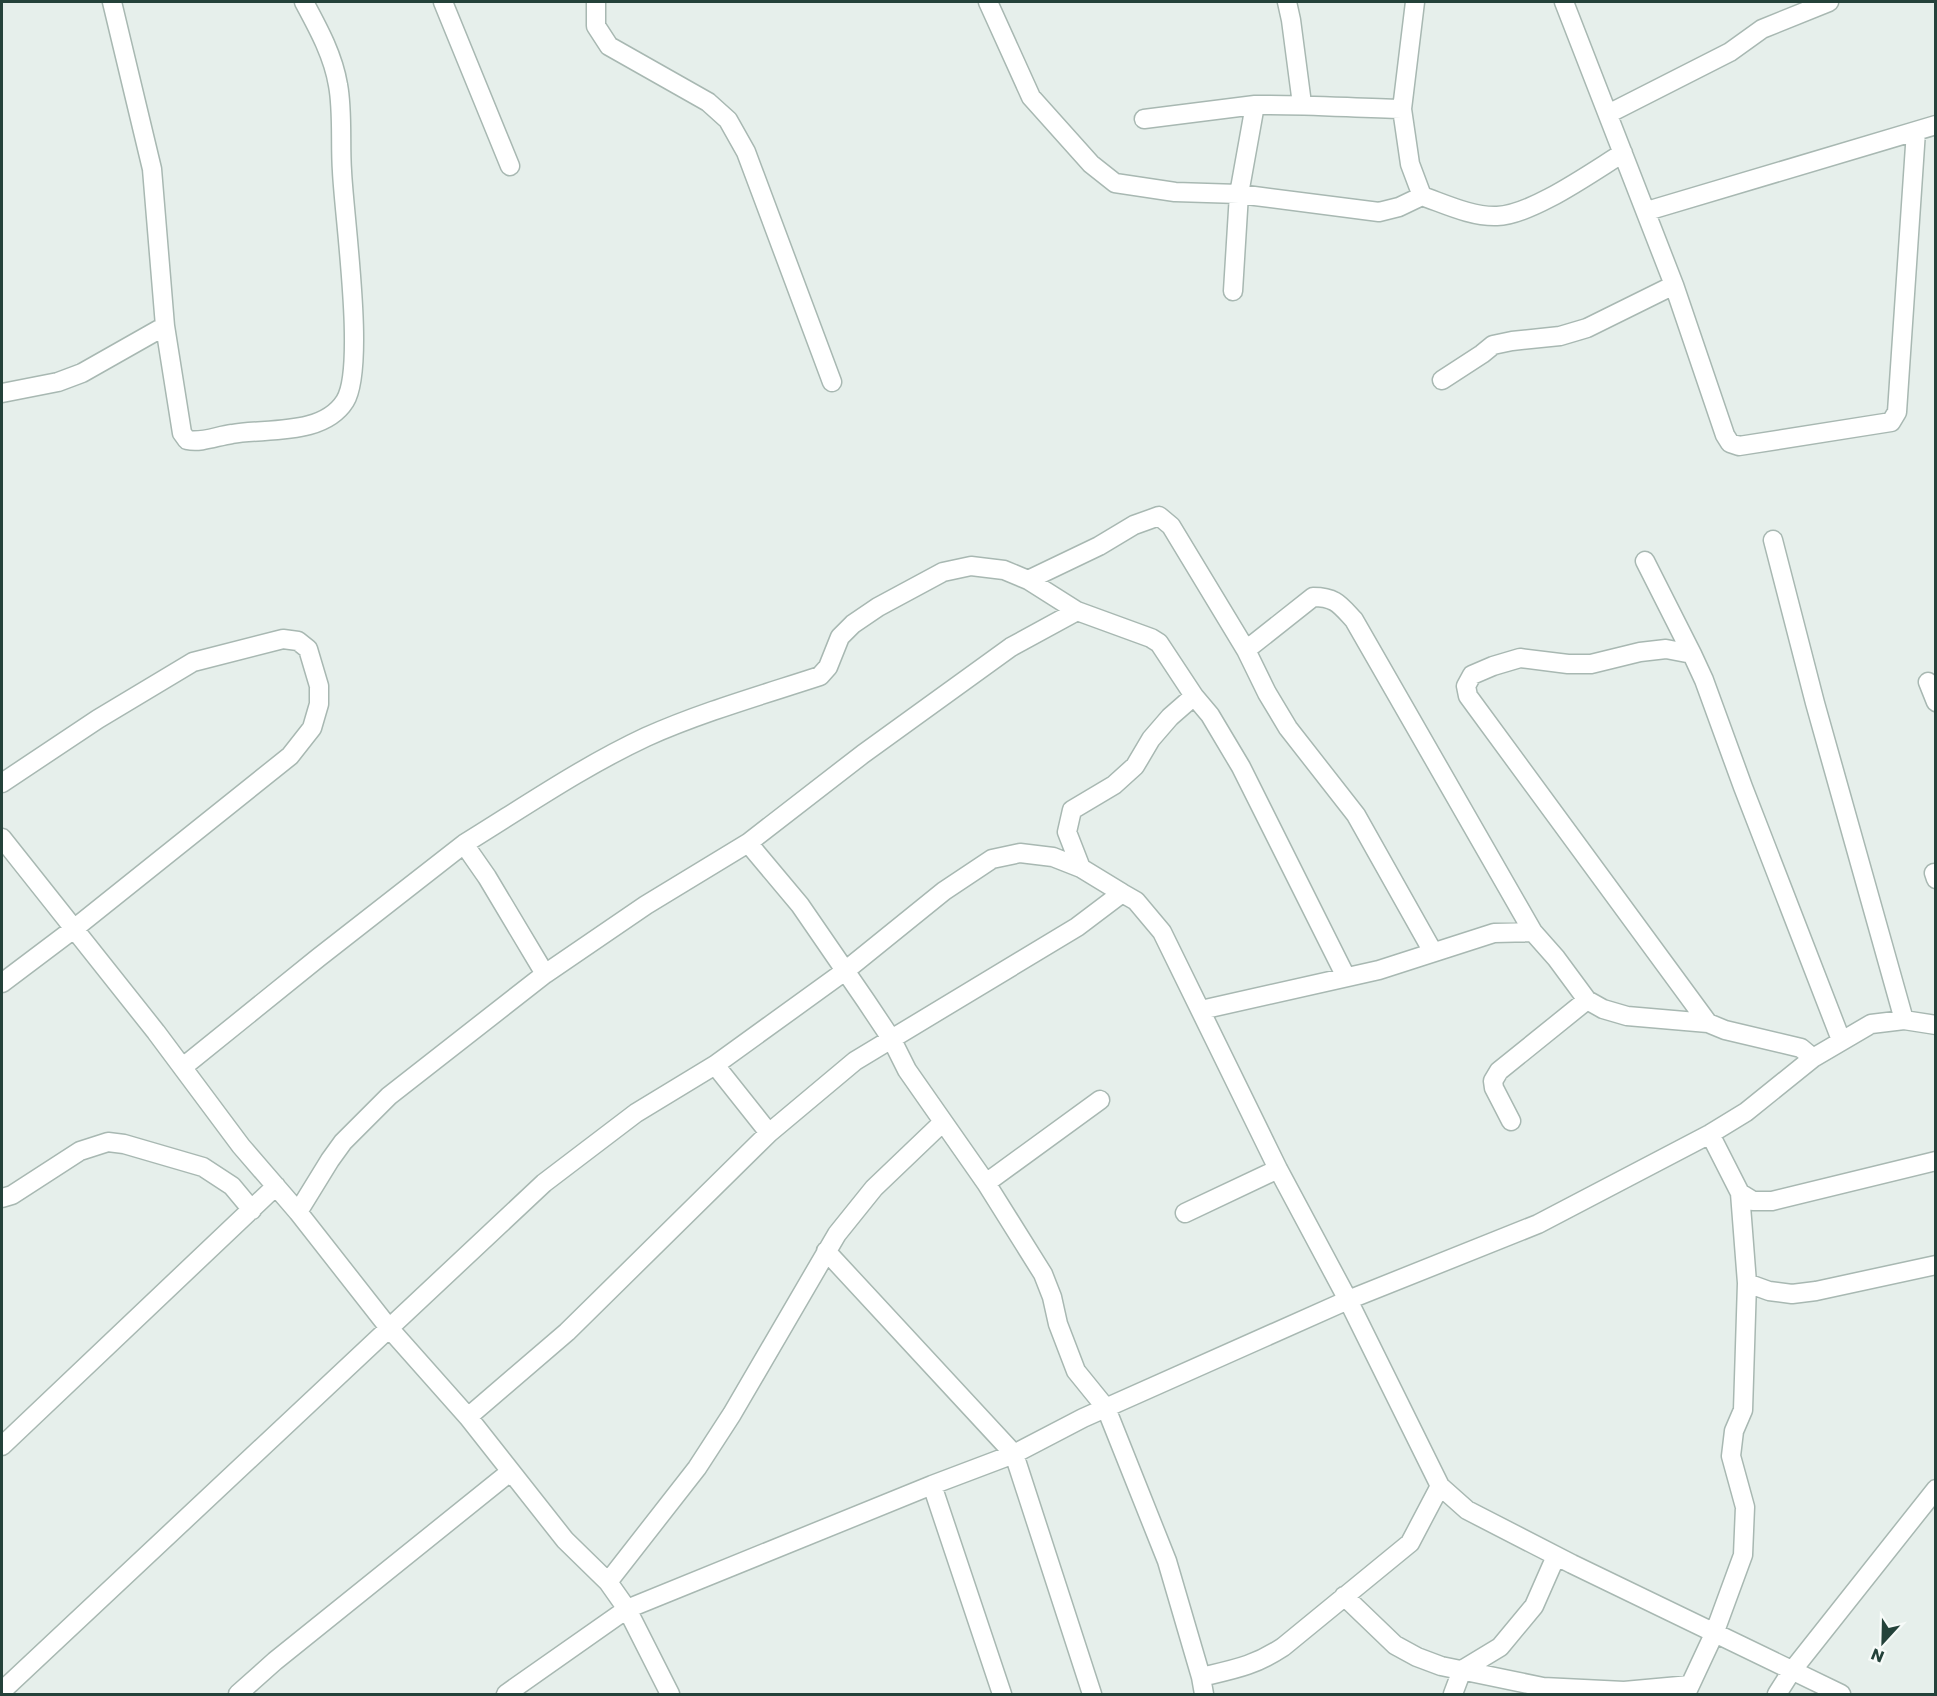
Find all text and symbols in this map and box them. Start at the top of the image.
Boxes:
north arrow [1853,1612,1913,1672]
text: N [1868,1643,1887,1668]

